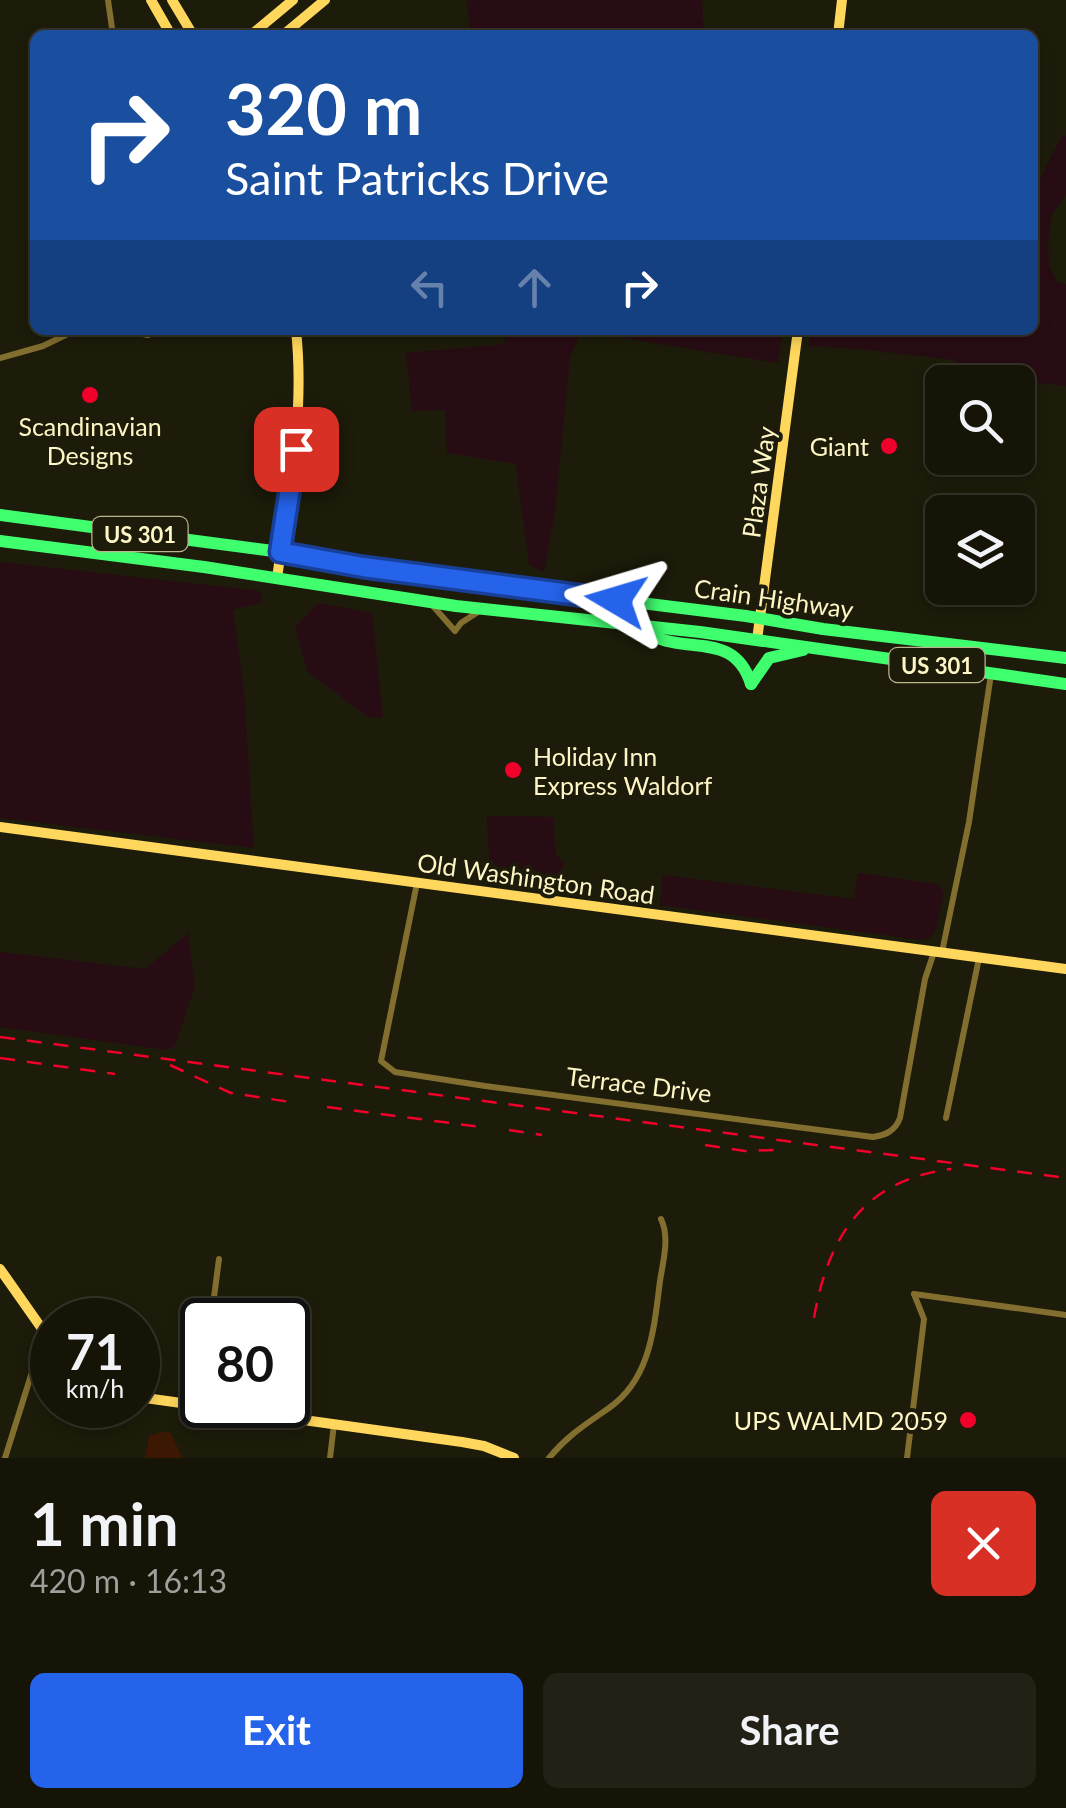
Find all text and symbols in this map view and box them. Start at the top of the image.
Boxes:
text: 320 m [225,66,422,150]
icon: right [60,70,190,200]
text: Saint Patricks Drive [225,151,609,205]
icon: left [402,260,457,315]
icon: ahead [507,260,562,315]
icon: right [612,260,667,315]
map controls [925,365,1035,605]
button: search [925,365,1035,475]
marker: Scandinavian Designs [79,384,101,406]
pin [254,407,339,492]
place label: Scandinavian Designs [18,411,162,470]
icon: arrive [269,422,324,477]
street label: Plaza Way [735,424,781,540]
place label: Giant [810,431,869,461]
marker: Giant [878,435,900,457]
button: layers [925,495,1035,605]
road number: US 301 [92,517,188,551]
position arrow [564,548,668,652]
street label: Crain Highway [692,572,856,624]
road number: US 301 [890,648,984,682]
place label: Holiday Inn Express Waldorf [533,741,712,800]
marker: Holiday Inn Express Waldorf [502,759,524,781]
street label: Old Washington Road [415,846,657,910]
street label: Terrace Drive [565,1060,713,1108]
speed limit sign: 80 [180,1298,310,1428]
text: 71 [66,1321,124,1381]
text: km/h [66,1373,124,1403]
place label: UPS WALMD 2059 [734,1405,948,1435]
marker: UPS WALMD 2059 [957,1409,979,1431]
text: 1 min [30,1487,179,1559]
button: close [931,1491,1036,1596]
text: 420 m · 16:13 [30,1561,227,1600]
button: Exit [30,1673,523,1788]
button: Share [543,1673,1036,1788]

